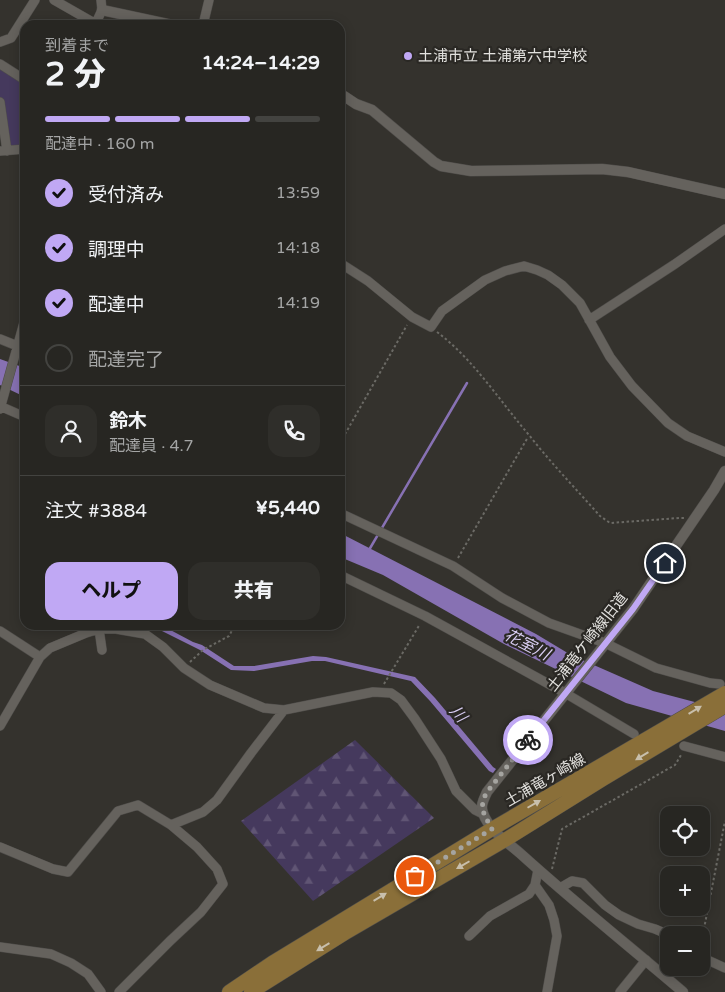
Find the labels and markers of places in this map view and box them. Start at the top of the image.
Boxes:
place label: 土浦市立 土浦第六中学校 [418,47,587,65]
marker: 土浦市立 土浦第六中学校 [402,50,414,62]
pin [644,542,686,584]
pin [394,855,436,897]

